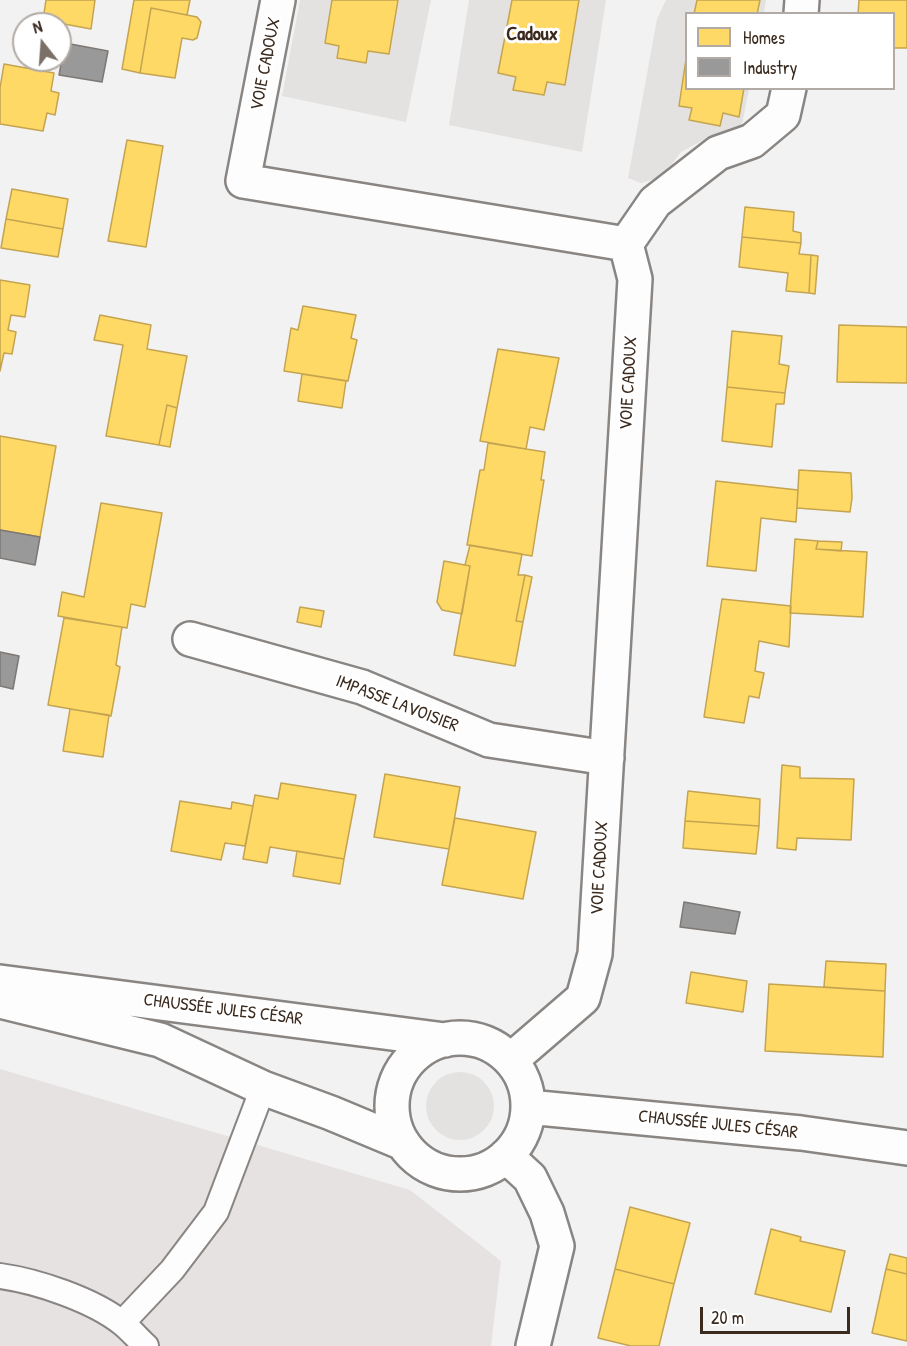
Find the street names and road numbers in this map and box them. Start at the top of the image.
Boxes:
street label: VOIE CADOUX [246,16,286,112]
street label: VOIE CADOUX [616,335,642,431]
street label: IMPASSE LAVOISIER [333,671,461,737]
street label: VOIE CADOUX [587,820,613,916]
street label: CHAUSSÉE JULES CÉSAR [142,990,304,1030]
street label: CHAUSSÉE JULES CÉSAR [637,1106,799,1144]

